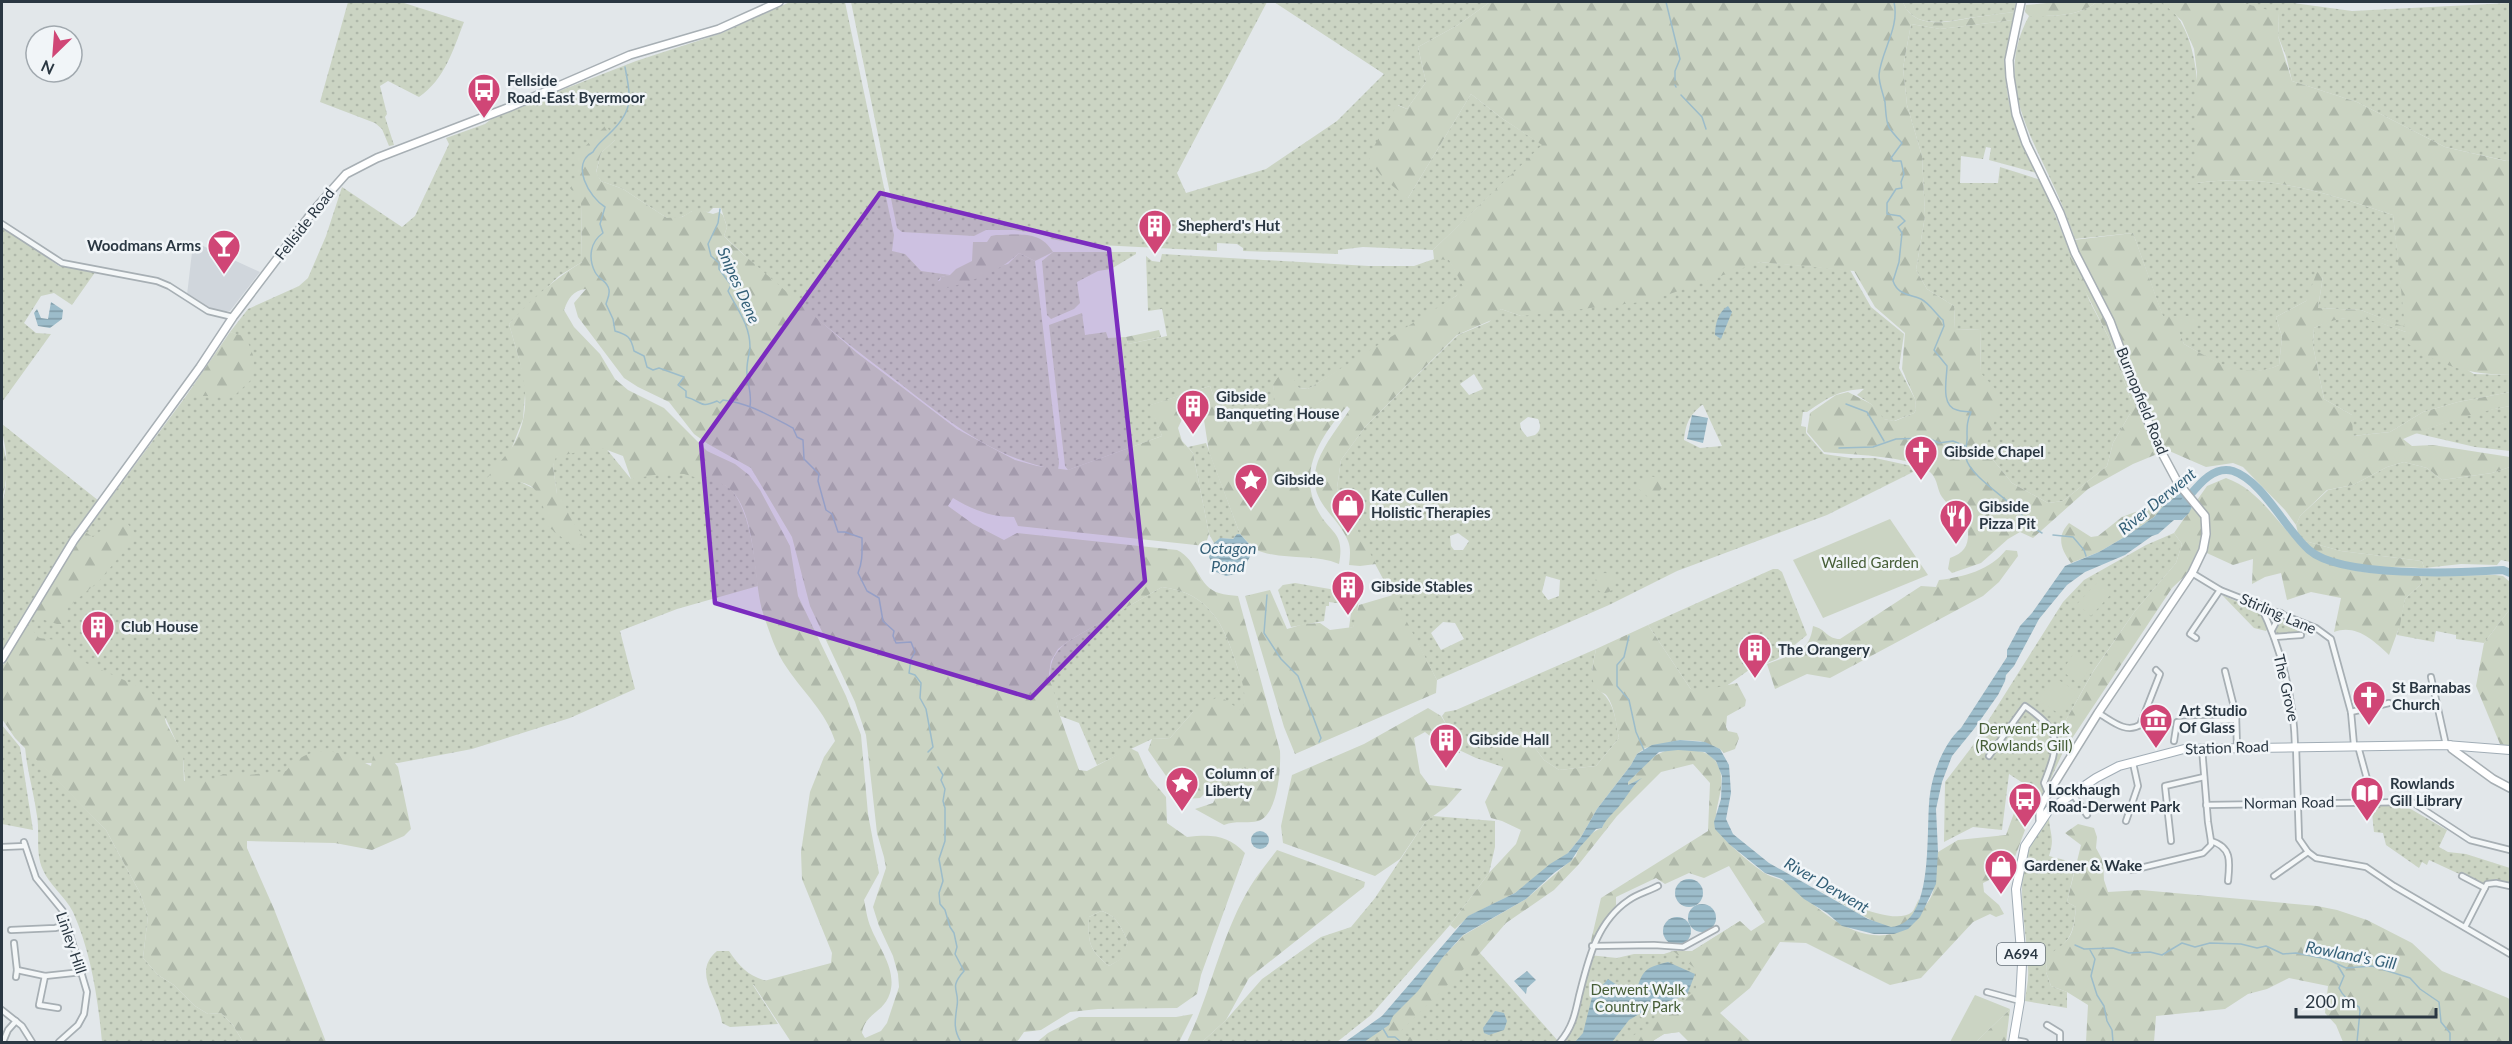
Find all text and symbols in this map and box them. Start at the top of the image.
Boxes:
north arrow [24,24,84,84]
text: N [38,57,57,79]
place label: Fellside Road-East Byermoor [507,71,645,106]
bus stop icon: Fellside Road-East Byermoor [466,72,502,119]
street label: Fellside Road [271,184,338,263]
building icon: Shepherd's Hut [1137,208,1173,255]
place label: Shepherd's Hut [1178,216,1281,234]
bar icon: Woodmans Arms [206,228,242,275]
place label: Woodmans Arms [87,236,201,254]
water label: Snipes Dene [714,244,765,326]
street label: Burnopfield Road [2113,344,2173,457]
place label: Gibside Banqueting House [1216,387,1339,422]
building icon: Gibside Banqueting House [1175,388,1211,435]
church icon: Gibside Chapel [1903,434,1939,481]
place label: Gibside Chapel [1944,442,2044,460]
place icon: Gibside [1233,462,1269,509]
water label: River Derwent [2114,463,2200,538]
place label: Gibside [1274,470,1324,488]
place label: Kate Cullen Holistic Therapies [1371,486,1491,521]
shop icon: Kate Cullen Holistic Therapies [1330,487,1366,534]
place label: Gibside Pizza Pit [1979,497,2036,532]
restaurant icon: Gibside Pizza Pit [1938,498,1974,545]
water label: Octagon Pond [1199,538,1257,575]
park label: Walled Garden [1821,553,1919,571]
building icon: Gibside Stables [1330,569,1366,616]
place label: Gibside Stables [1371,577,1473,595]
street label: Stirling Lane [2238,589,2319,637]
building icon: Club House [80,609,116,656]
place label: Club House [121,617,198,635]
building icon: The Orangery [1737,632,1773,679]
place label: The Orangery [1778,640,1870,658]
street label: The Grove [2270,652,2303,723]
place label: St Barnabas Church [2392,678,2471,713]
church icon: St Barnabas Church [2351,679,2387,726]
place label: Art Studio Of Glass [2178,701,2247,736]
museum icon: Art Studio Of Glass [2138,702,2174,749]
park label: Derwent Park (Rowlands Gill) [1976,719,2072,754]
building icon: Gibside Hall [1428,722,1464,769]
place label: Gibside Hall [1469,730,1549,748]
street label: Station Road [2185,737,2269,757]
place label: Column of Liberty [1205,764,1275,799]
place icon: Column of Liberty [1164,765,1200,812]
place label: Rowlands Gill Library [2390,774,2463,809]
library icon: Rowlands Gill Library [2349,775,2385,822]
place label: Lockhaugh Road-Derwent Park [2048,780,2181,815]
bus stop icon: Lockhaugh Road-Derwent Park [2007,781,2043,828]
street label: Norman Road [2244,792,2334,812]
shop icon: Gardener & Wake [1983,848,2019,895]
water label: River Derwent [1782,853,1873,917]
place label: Gardener & Wake [2024,856,2142,874]
street label: Linley Hill [53,909,91,976]
water label: Rowland's Gill [2304,936,2399,973]
road number: A694 [1997,943,2045,965]
park label: Derwent Walk Country Park [1591,980,1686,1015]
scale bar [2296,981,2436,1019]
text: 200 m [2305,990,2356,1012]

